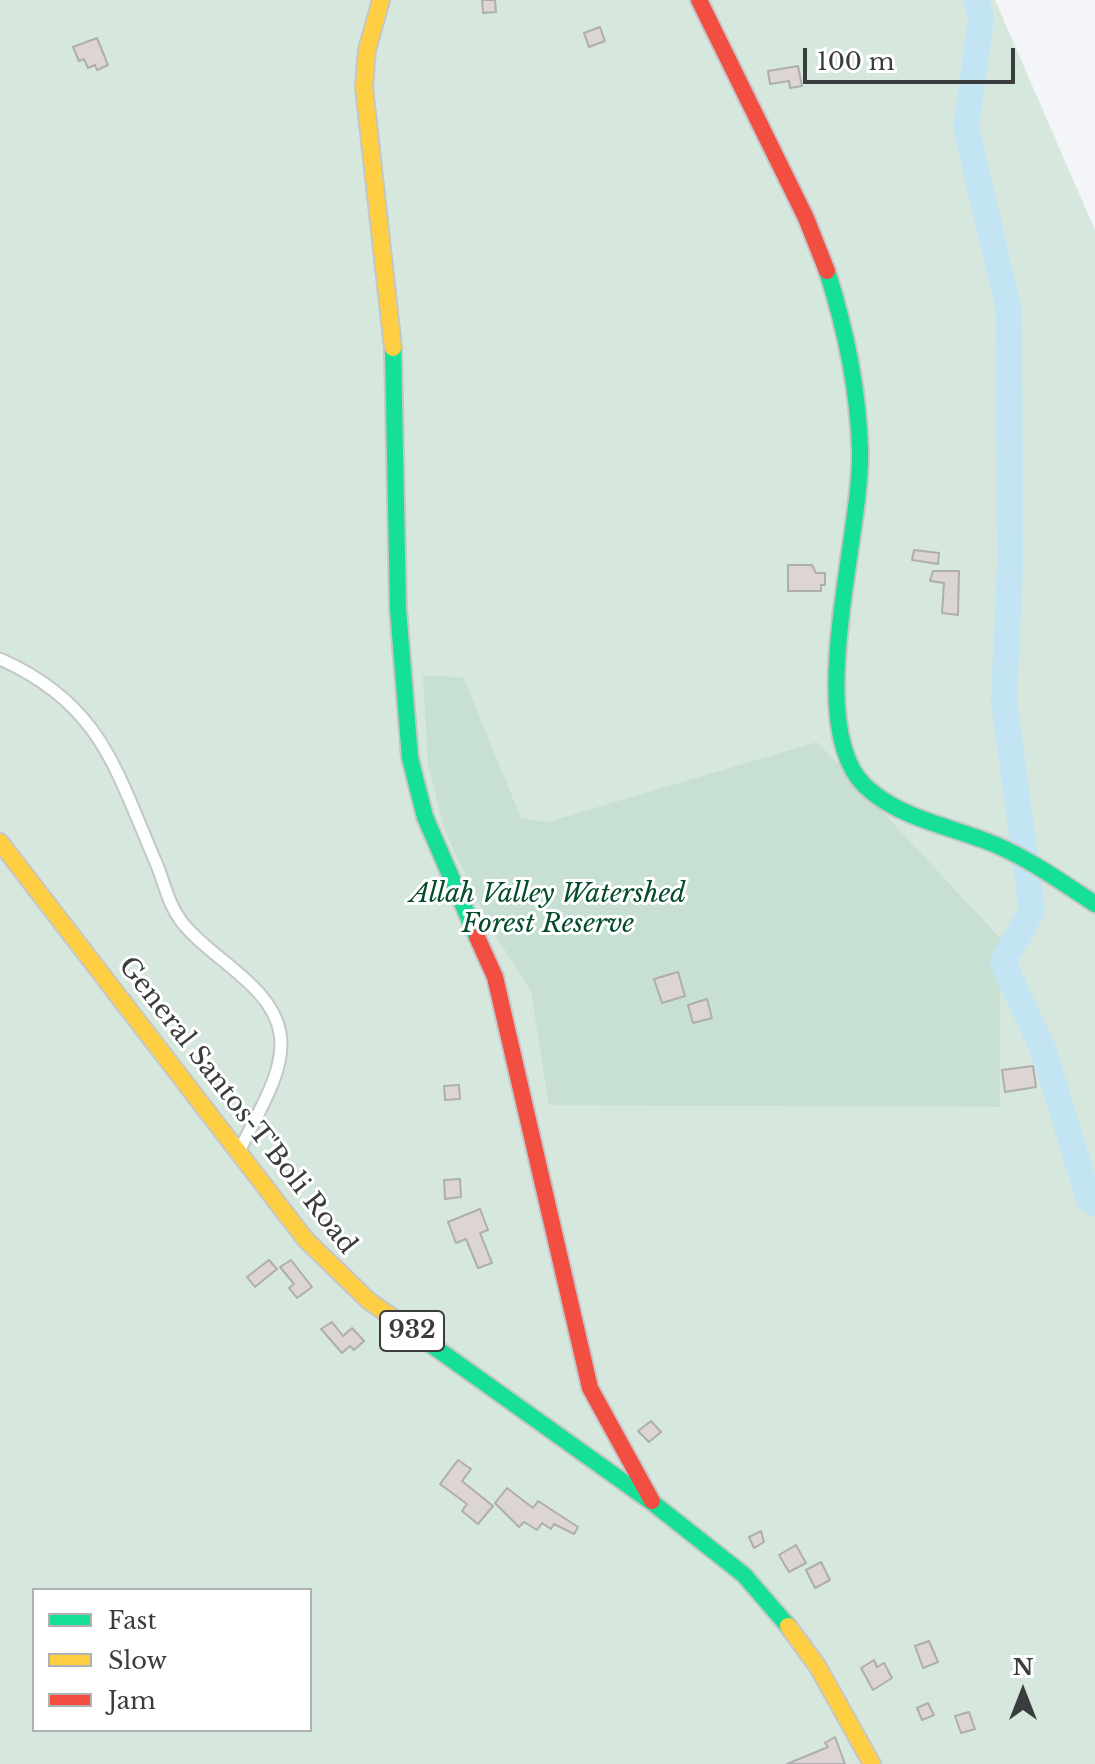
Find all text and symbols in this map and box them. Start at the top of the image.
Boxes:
scale bar [807,32,1019,82]
text: 100 m [817,47,895,76]
park label: Allah Valley Watershed Forest Reserve [410,879,686,940]
street label: General Santos-T'Boli Road [111,951,363,1261]
road number: 932 [380,1311,444,1351]
legend [32,1588,312,1732]
text: Fast [108,1606,156,1635]
text: Slow [108,1646,167,1675]
north arrow [983,1652,1063,1732]
text: N [1013,1654,1033,1681]
text: Jam [108,1686,156,1715]

